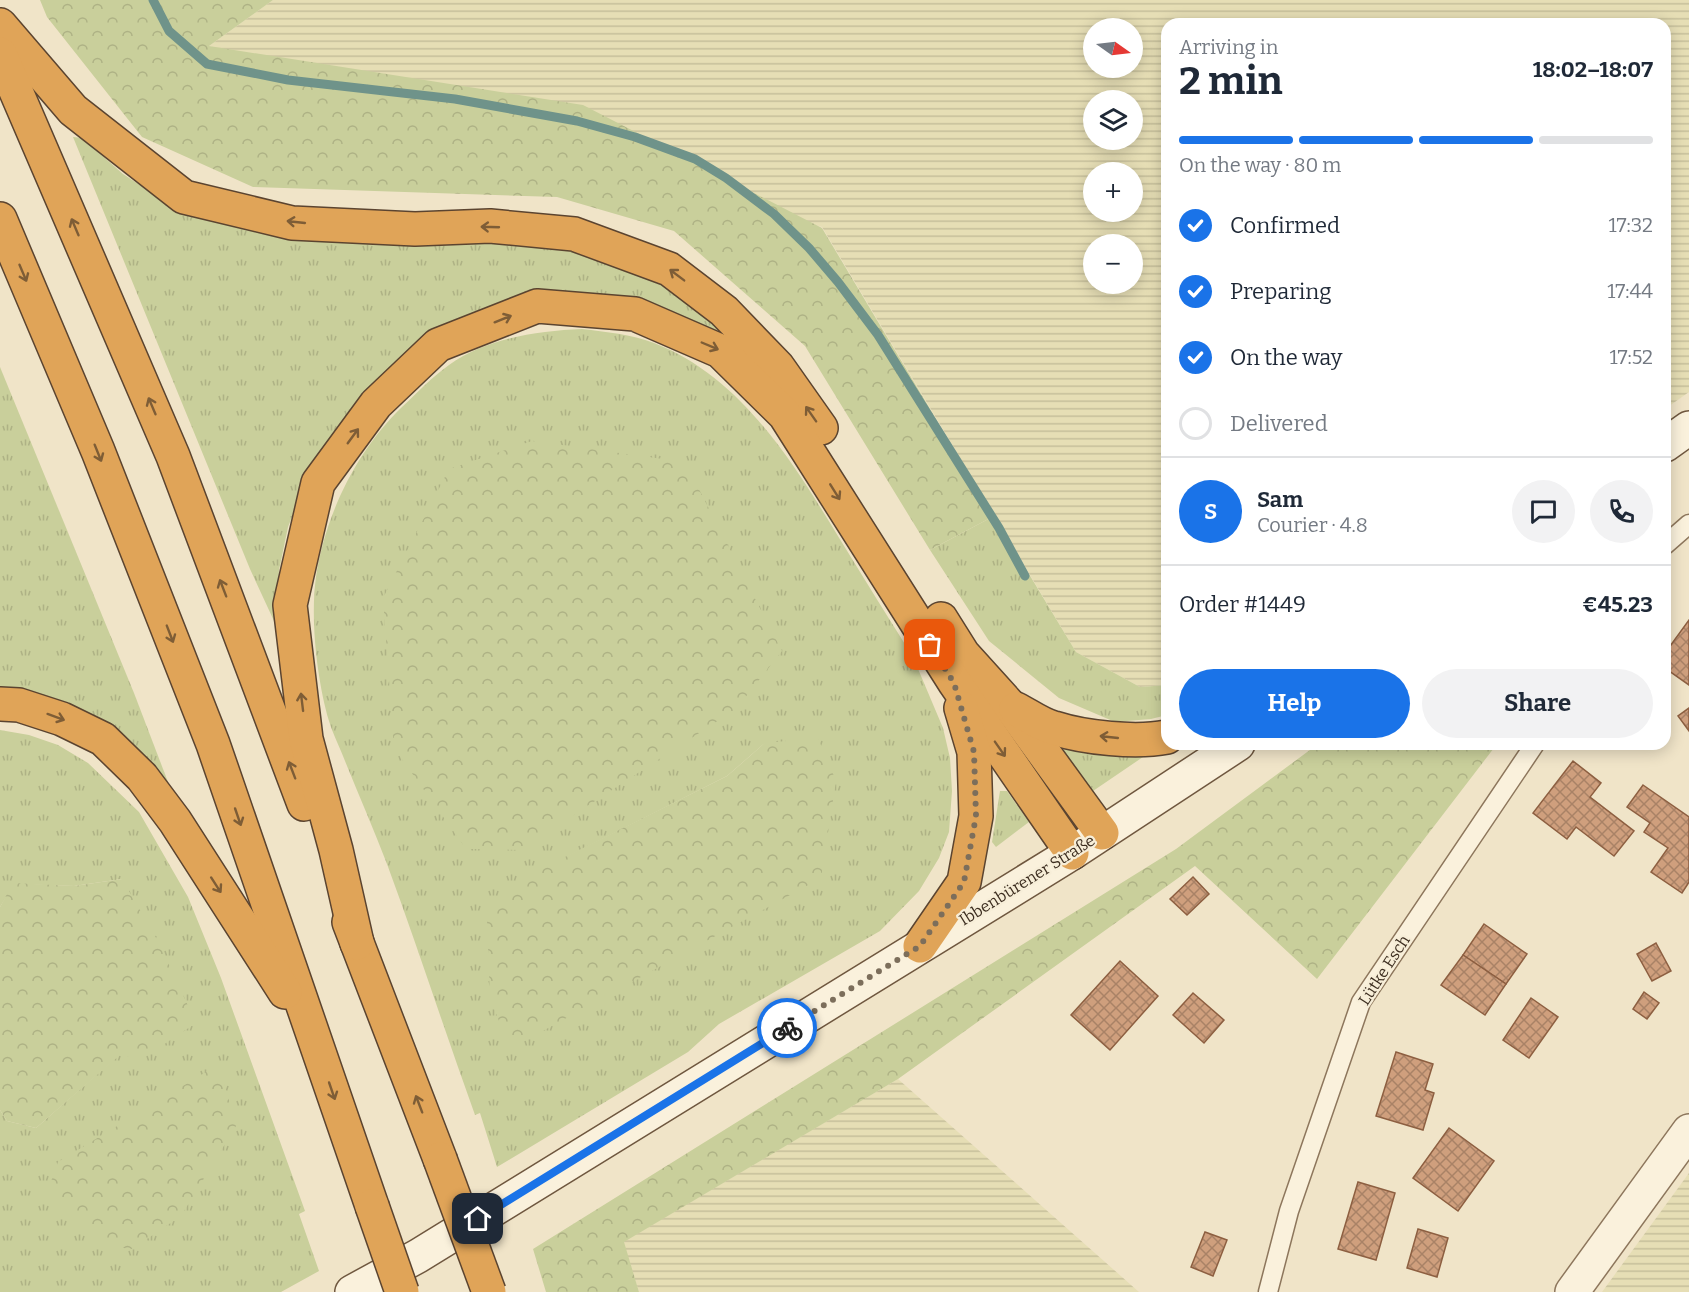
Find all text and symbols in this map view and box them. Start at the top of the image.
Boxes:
north arrow [1083,18,1143,78]
map controls [1083,18,1143,294]
text: Arriving in [1179,35,1278,59]
text: 18:02–18:07 [1533,56,1653,83]
text: 2 min [1179,58,1283,104]
button: layers [1083,90,1143,150]
text: On the way · 80 m [1179,153,1341,177]
button: + [1083,162,1143,222]
icon: check [1179,209,1212,242]
text: Confirmed [1230,212,1340,239]
text: 17:32 [1609,213,1653,237]
one-way arrow [286,217,306,228]
one-way arrow [68,218,79,236]
one-way arrow [481,221,501,232]
button: − [1083,234,1143,294]
one-way arrow [18,263,29,282]
one-way arrow [669,269,685,282]
icon: check [1179,275,1212,308]
text: Preparing [1230,278,1332,305]
text: 17:44 [1607,279,1653,303]
one-way arrow [493,313,512,324]
one-way arrow [700,341,718,352]
icon: check [1179,341,1212,374]
text: On the way [1230,344,1342,371]
text: 17:52 [1610,345,1653,369]
one-way arrow [146,397,157,416]
one-way arrow [805,407,817,423]
text: Delivered [1230,410,1328,437]
one-way arrow [346,428,359,444]
one-way arrow [94,443,105,462]
button: chat [1512,480,1575,543]
button: phone [1590,480,1653,543]
one-way arrow [828,484,841,501]
text: Sam [1257,486,1303,513]
text: S [1204,498,1217,525]
text: Courier · 4.8 [1257,513,1368,537]
one-way arrow [217,579,228,597]
text: Order #1449 [1179,591,1306,618]
text: €45.23 [1582,591,1653,618]
pin [904,619,955,670]
one-way arrow [165,624,176,643]
icon: bag [913,628,946,661]
button: Help [1179,669,1410,738]
button: Share [1422,669,1653,738]
one-way arrow [296,692,307,712]
one-way arrow [47,713,65,724]
one-way arrow [1099,731,1119,742]
one-way arrow [994,740,1006,756]
one-way arrow [285,761,296,780]
one-way arrow [233,807,244,826]
street label: Ibbenbürener Straße [956,831,1098,929]
one-way arrow [211,876,223,893]
street label: Lütke Esch [1354,931,1414,1009]
courier [757,998,817,1058]
icon: bike [771,1012,804,1045]
one-way arrow [328,1081,339,1100]
one-way arrow [413,1095,424,1114]
pin [452,1193,503,1244]
icon: home [461,1202,494,1235]

